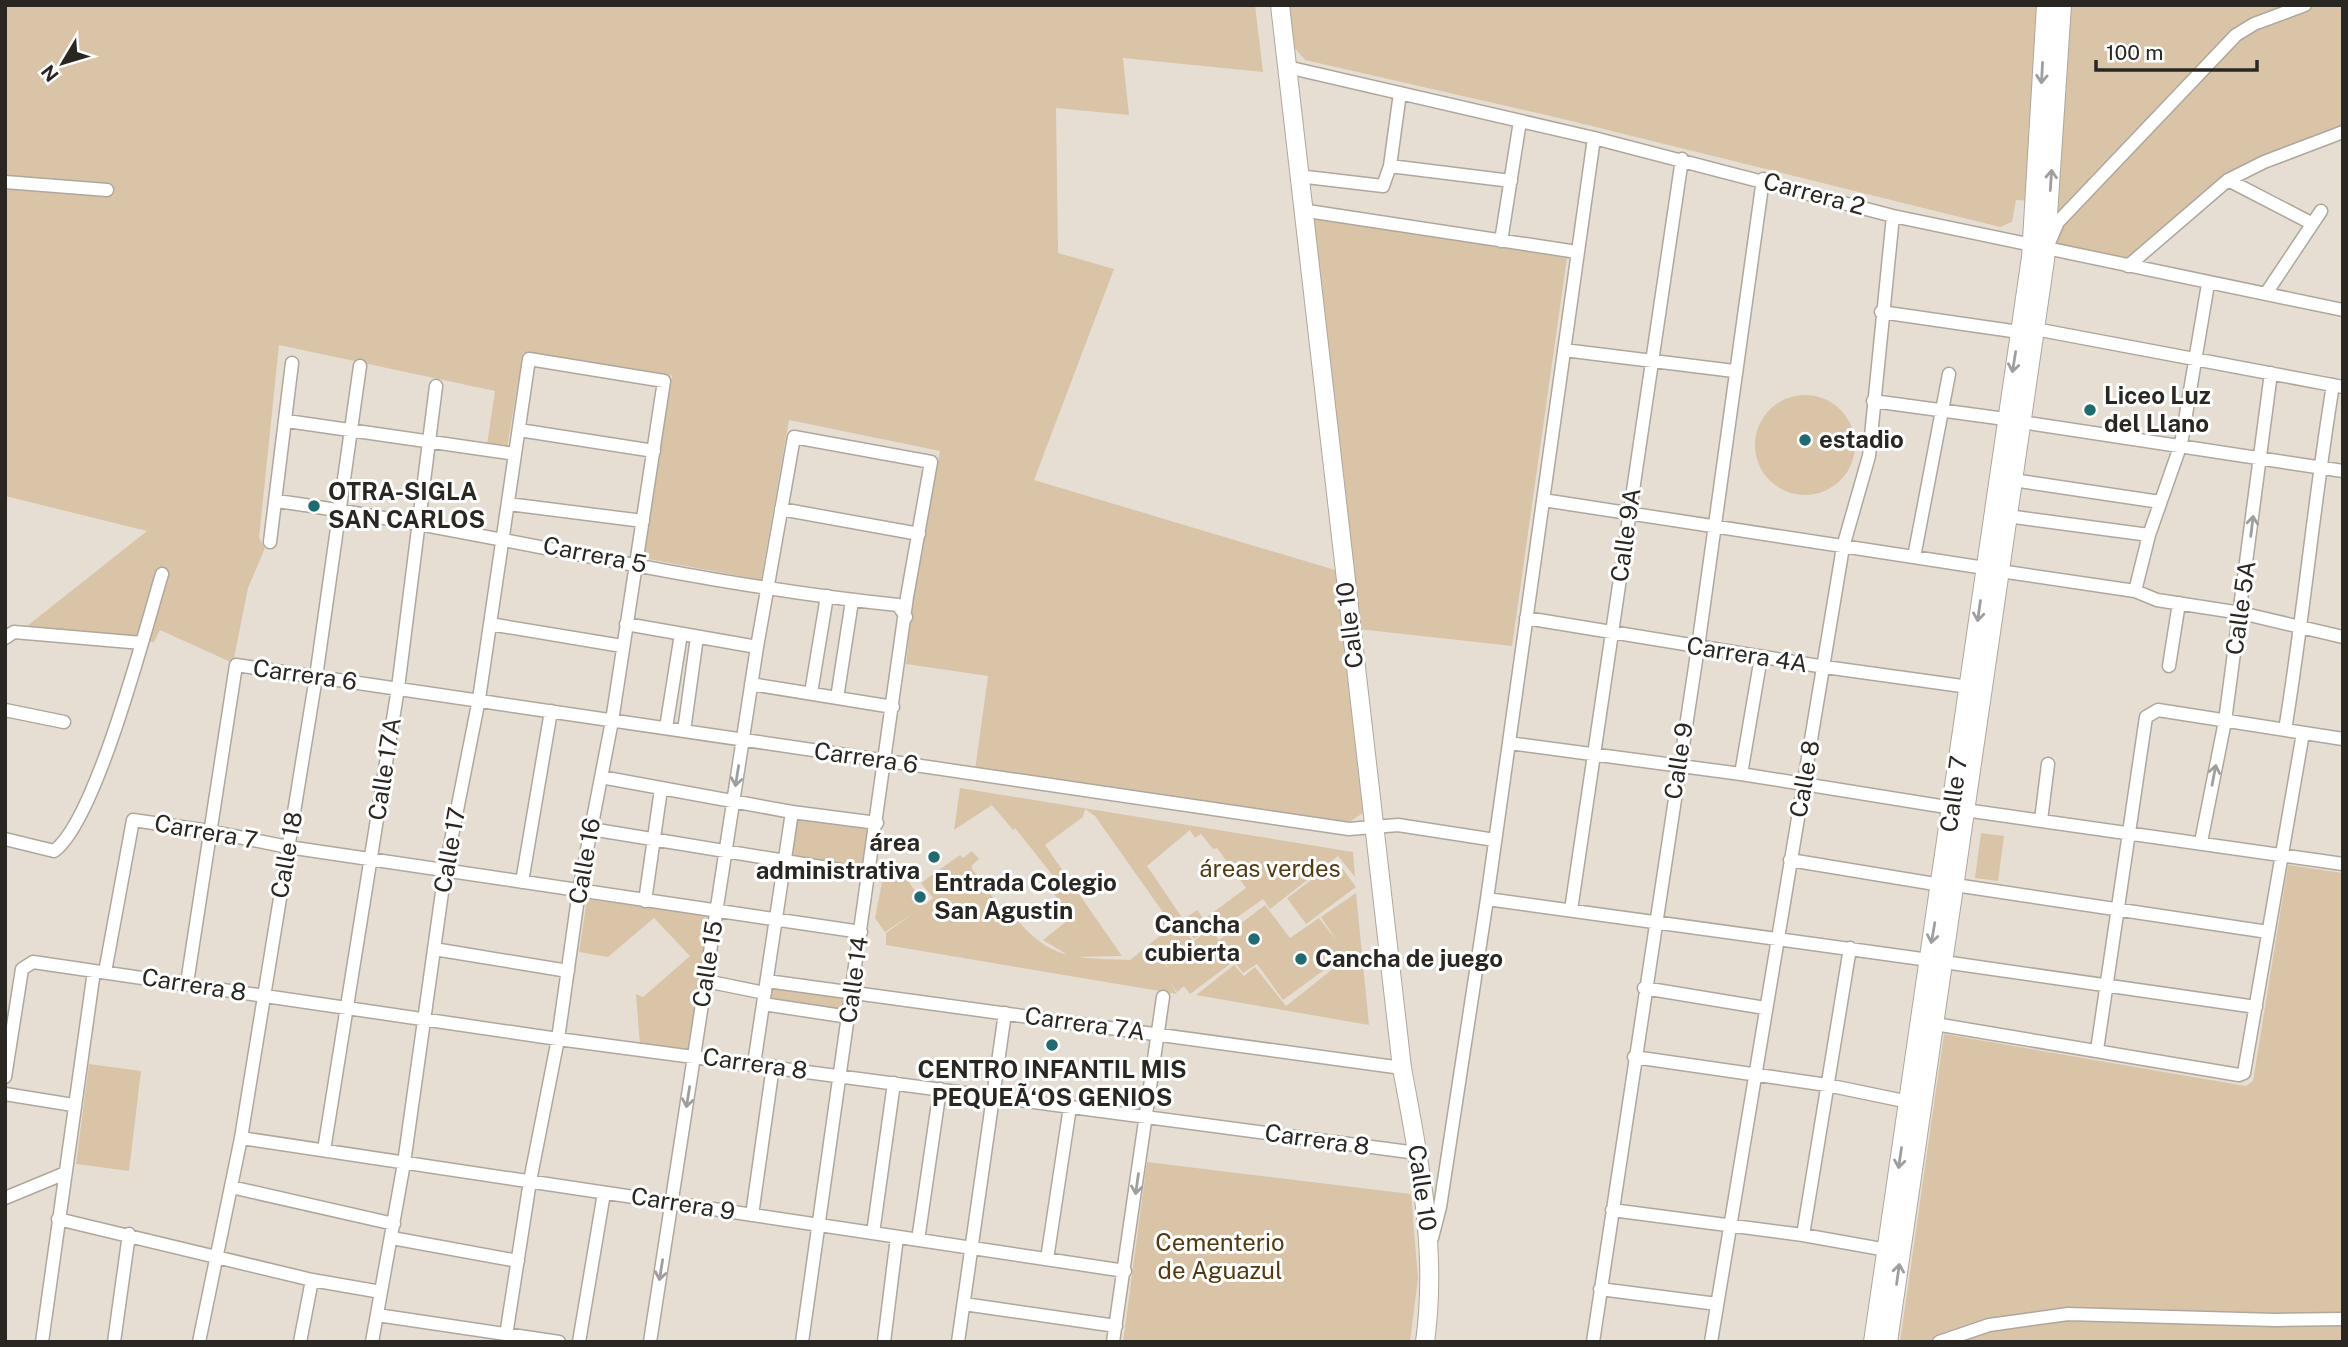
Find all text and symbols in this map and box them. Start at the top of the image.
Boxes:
north arrow [28,28,98,98]
scale bar [2096,28,2257,72]
text: 100 m [2106,40,2163,65]
text: N [36,61,63,86]
one-way arrow [2035,62,2048,84]
street label: Carrera 2 [1760,166,1868,220]
one-way arrow [2045,169,2058,192]
one-way arrow [2007,350,2020,373]
place label: Liceo Luz del Llano [2104,381,2211,437]
marker: Liceo Luz del Llano [2082,402,2098,418]
place label: estadio [1819,425,1904,453]
marker: estadio [1797,432,1813,448]
place label: OTRA-SIGLA SAN CARLOS [328,477,485,533]
street label: Calle 9A [1605,486,1645,584]
marker: OTRA-SIGLA SAN CARLOS [306,498,322,514]
one-way arrow [2246,515,2259,537]
street label: Carrera 5 [541,530,650,578]
street label: Calle 5A [2220,559,2260,657]
street label: Calle 10 [1330,580,1368,670]
one-way arrow [1972,599,1985,622]
street label: Carrera 4A [1685,631,1810,677]
street label: Carrera 6 [251,653,359,695]
street label: Calle 17A [362,715,406,822]
street label: Calle 9 [1658,720,1698,801]
street label: Carrera 6 [812,736,920,778]
street label: Calle 8 [1783,738,1825,820]
street label: Calle 7 [1934,754,1972,834]
one-way arrow [730,764,743,787]
one-way arrow [2208,764,2222,787]
street label: Calle 17 [428,805,470,895]
street label: Carrera 7 [152,808,260,854]
street label: Calle 18 [265,809,307,900]
street label: Calle 16 [563,815,605,906]
place label: área administrativa [756,828,920,884]
marker: área administrativa [926,849,942,865]
park label: áreas verdes [1199,854,1341,882]
place label: Entrada Colegio San Agustin [934,868,1117,924]
marker: Entrada Colegio San Agustin [912,889,928,905]
place label: Cancha cubierta [1144,910,1240,966]
street label: Calle 15 [686,918,728,1009]
one-way arrow [1926,921,1939,944]
marker: Cancha cubierta [1246,931,1262,947]
street label: Calle 14 [833,935,873,1025]
place label: Cancha de juego [1315,944,1503,972]
marker: Cancha de juego [1293,951,1309,967]
street label: Carrera 8 [140,962,248,1006]
street label: Carrera 7A [1023,1001,1147,1045]
marker: CENTRO INFANTIL MIS PEQUEÃ‘OS GENIOS [1044,1037,1060,1053]
street label: Carrera 8 [701,1042,809,1084]
place label: CENTRO INFANTIL MIS PEQUEÃ‘OS GENIOS [918,1055,1187,1111]
one-way arrow [681,1085,694,1108]
street label: Carrera 8 [1263,1118,1371,1160]
street label: Calle 10 [1403,1143,1443,1233]
one-way arrow [1893,1147,1906,1169]
one-way arrow [1130,1173,1143,1195]
street label: Carrera 9 [629,1181,737,1225]
park label: Cementerio de Aguazul [1155,1228,1285,1284]
one-way arrow [654,1258,667,1281]
one-way arrow [1892,1263,1905,1286]

